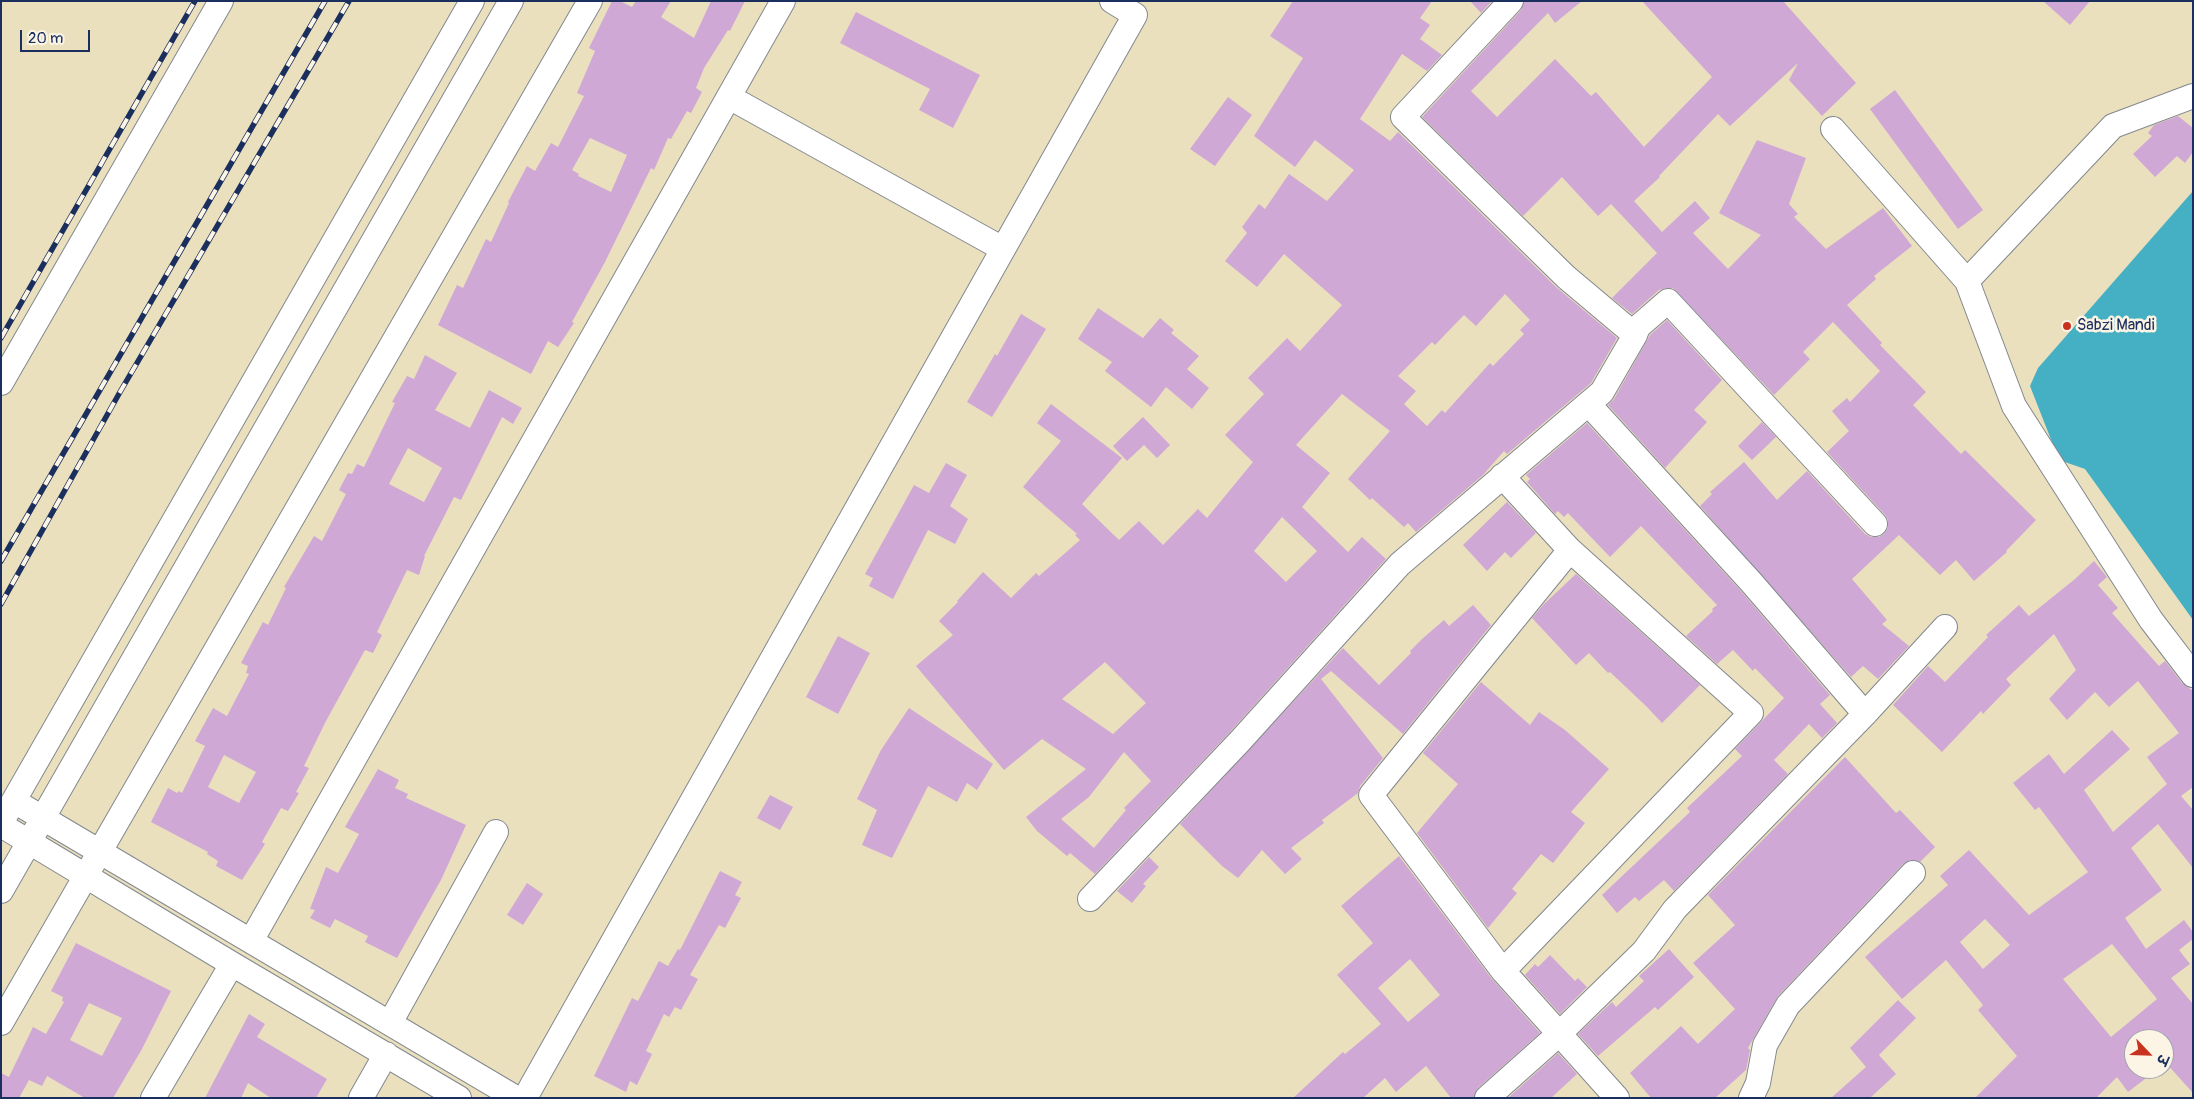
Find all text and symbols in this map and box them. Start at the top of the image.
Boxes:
scale bar [22,20,92,52]
text: 20 m [28,29,63,48]
place label: Sabzi Mandi [2077,316,2155,336]
marker: Sabzi Mandi [2061,320,2073,332]
north arrow [2124,1029,2174,1079]
text: उ [2153,1052,2172,1068]

